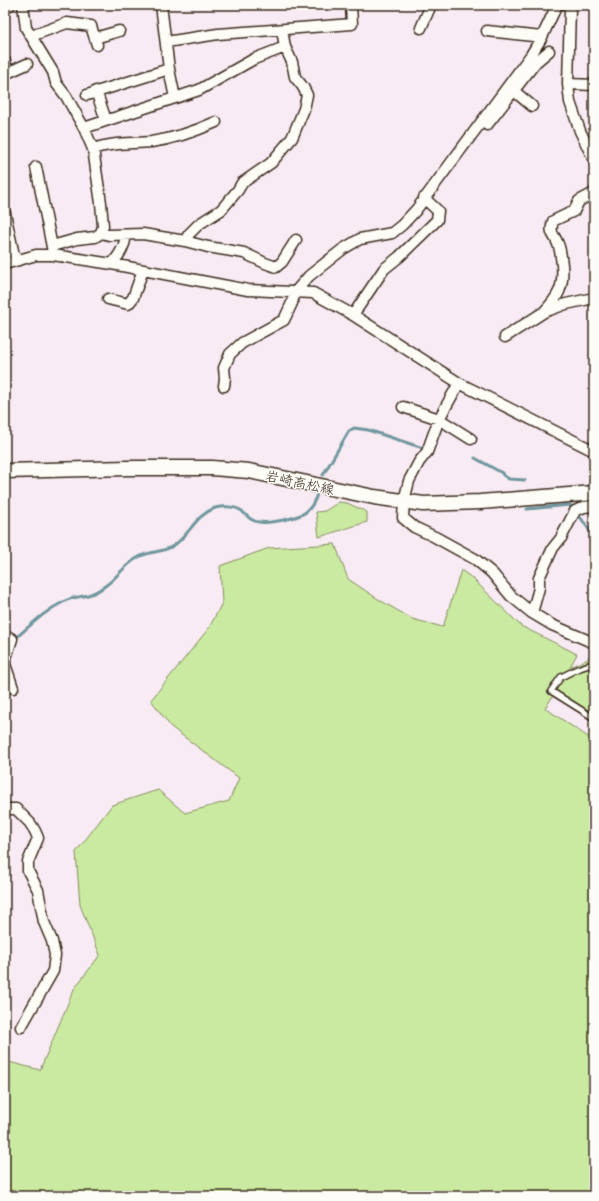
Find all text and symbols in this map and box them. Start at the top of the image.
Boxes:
street label: 岩崎高松線 [264,465,336,499]

